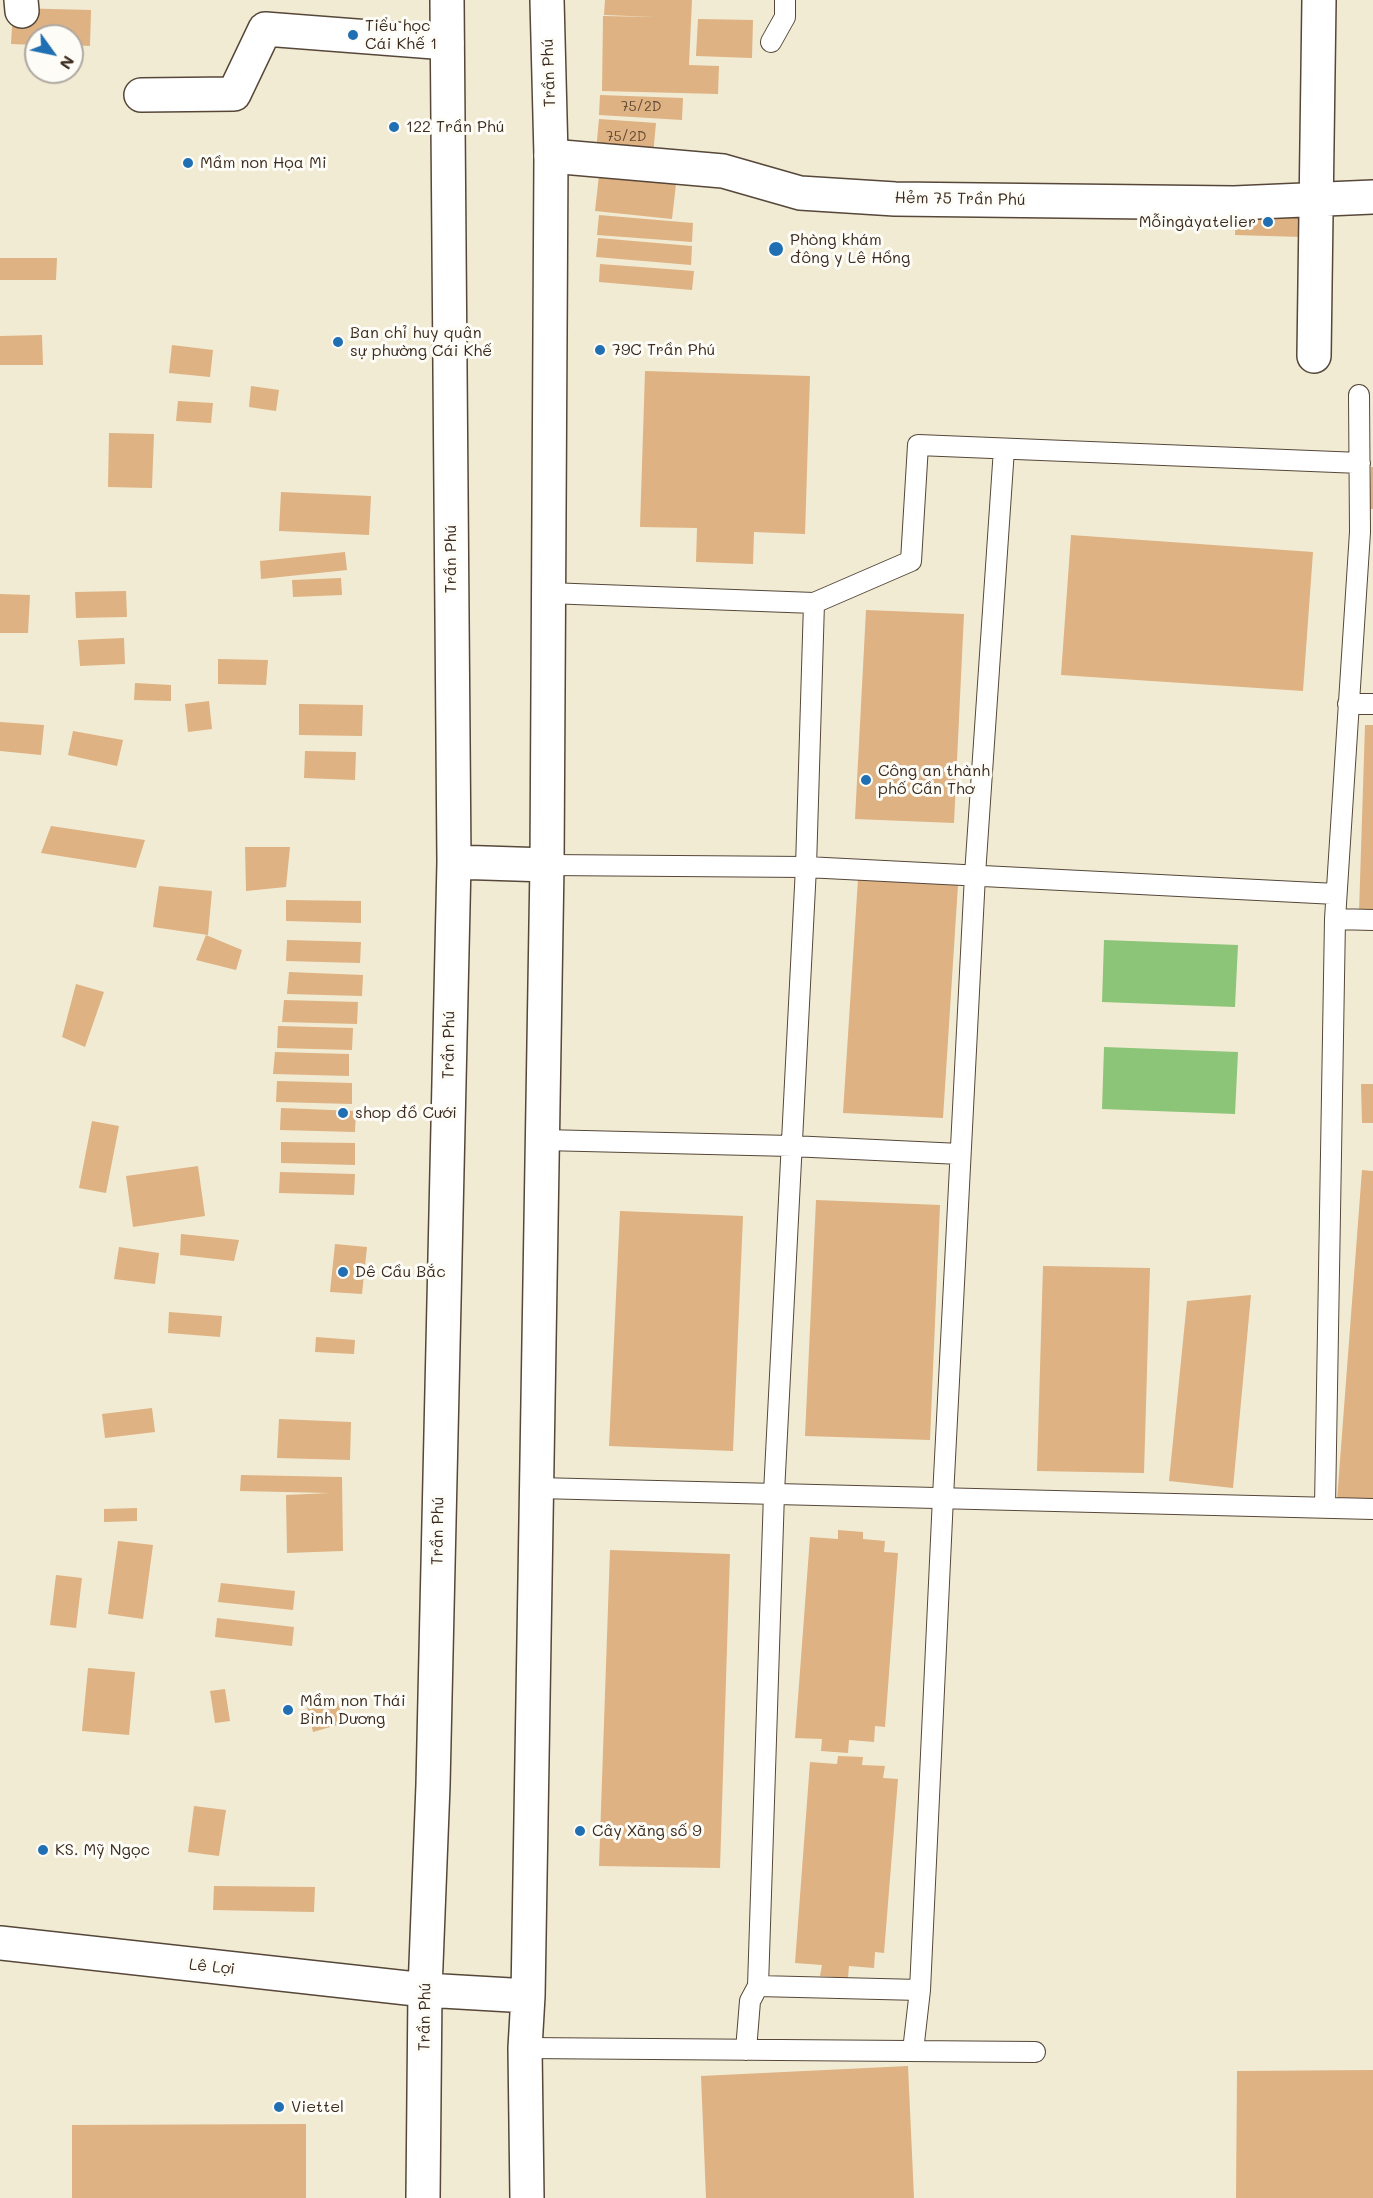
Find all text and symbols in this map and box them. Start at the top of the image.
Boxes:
place label: Tiểu học Cái Khế 1 [365,16,437,54]
north arrow [24,24,84,84]
marker: Tiểu học Cái Khế 1 [346,28,360,42]
street label: Trần Phú [538,38,560,108]
text: N [56,52,80,74]
house number: 75/2D [621,99,661,115]
place label: 122 Trần Phú [406,117,505,137]
marker: 122 Trần Phú [387,120,401,134]
house number: 75/2D [606,129,646,145]
place label: Mầm non Họa Mi [200,153,327,173]
marker: Mầm non Họa Mi [181,156,195,170]
street label: Hẻm 75 Trần Phú [894,188,1026,210]
place label: Mỗingàyatelier [1139,212,1256,232]
marker: Mỗingàyatelier [1261,215,1275,229]
place label: Phòng khám đông y Lê Hồng [790,230,910,268]
marker: Phòng khám đông y Lê Hồng [767,240,785,258]
place label: Ban chỉ huy quân sự phường Cái Khế [350,323,492,361]
marker: Ban chỉ huy quân sự phường Cái Khế [331,335,345,349]
place label: 79C Trần Phú [612,340,715,360]
marker: 79C Trần Phú [593,343,607,357]
street label: Trần Phú [441,525,461,593]
place label: Công an thành phố Cần Thơ [878,761,990,799]
marker: Công an thành phố Cần Thơ [859,773,873,787]
street label: Trần Phú [439,1011,459,1079]
place label: shop đồ Cưới [355,1103,457,1123]
marker: shop đồ Cưới [336,1106,350,1120]
place label: Dê Cầu Bắc [355,1262,446,1282]
marker: Dê Cầu Bắc [336,1265,350,1279]
street label: Trần Phú [428,1497,448,1565]
place label: Mầm non Thái Bình Dương [300,1691,406,1729]
marker: Mầm non Thái Bình Dương [281,1703,295,1717]
place label: Cây Xăng số 9 [592,1821,702,1841]
marker: Cây Xăng số 9 [573,1824,587,1838]
place label: KS. Mỹ Ngọc [55,1840,150,1860]
marker: KS. Mỹ Ngọc [36,1843,50,1857]
street label: Lê Lợi [188,1955,236,1979]
street label: Trần Phú [415,1983,435,2051]
place label: Viettel [291,2097,344,2117]
marker: Viettel [272,2100,286,2114]

